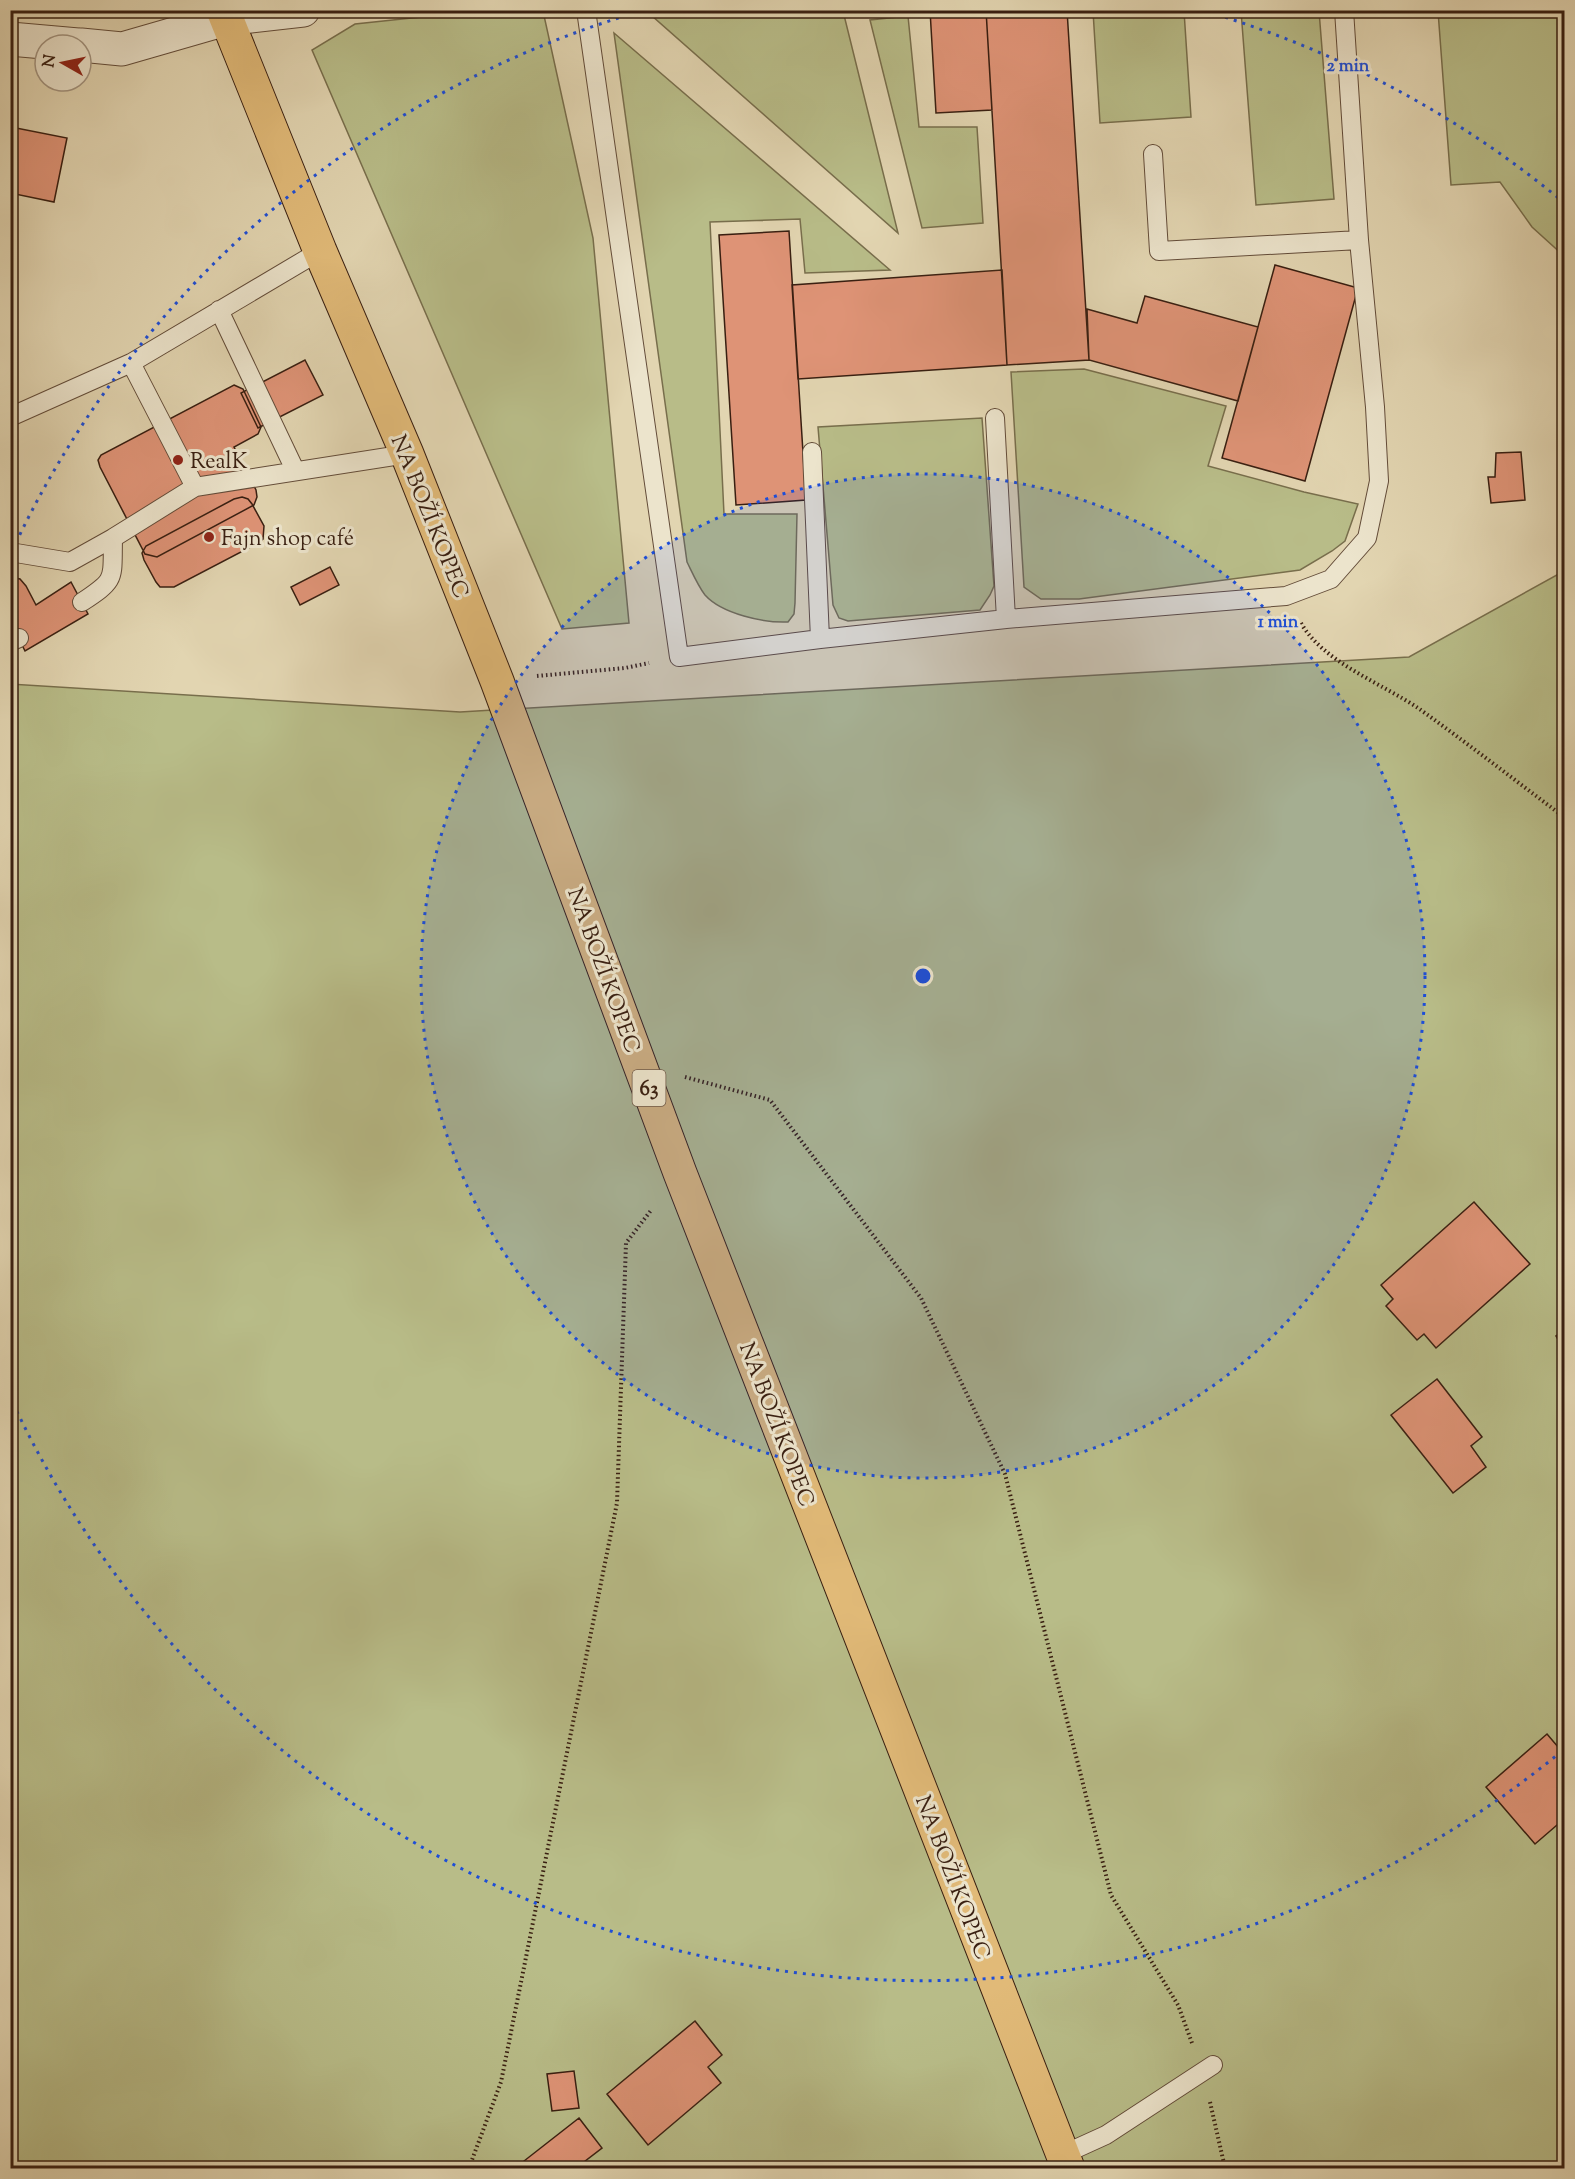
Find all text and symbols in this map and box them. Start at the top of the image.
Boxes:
north arrow [33,33,93,93]
text: N [38,53,63,69]
text: 2 min [1327,54,1370,80]
street label: NA BOŽÍ KOPEC [381,430,477,604]
place label: RealK [190,447,248,479]
marker: RealK [171,453,185,467]
place label: Fajn shop café [221,524,354,556]
marker: Fajn shop café [202,530,216,544]
text: 1 min [1258,610,1299,636]
street label: NA BOŽÍ KOPEC [557,884,648,1058]
centre of rings [913,966,933,986]
road number: 63 [632,1070,666,1106]
street label: NA BOŽÍ KOPEC [729,1338,822,1512]
street label: NA BOŽÍ KOPEC [905,1791,998,1965]

